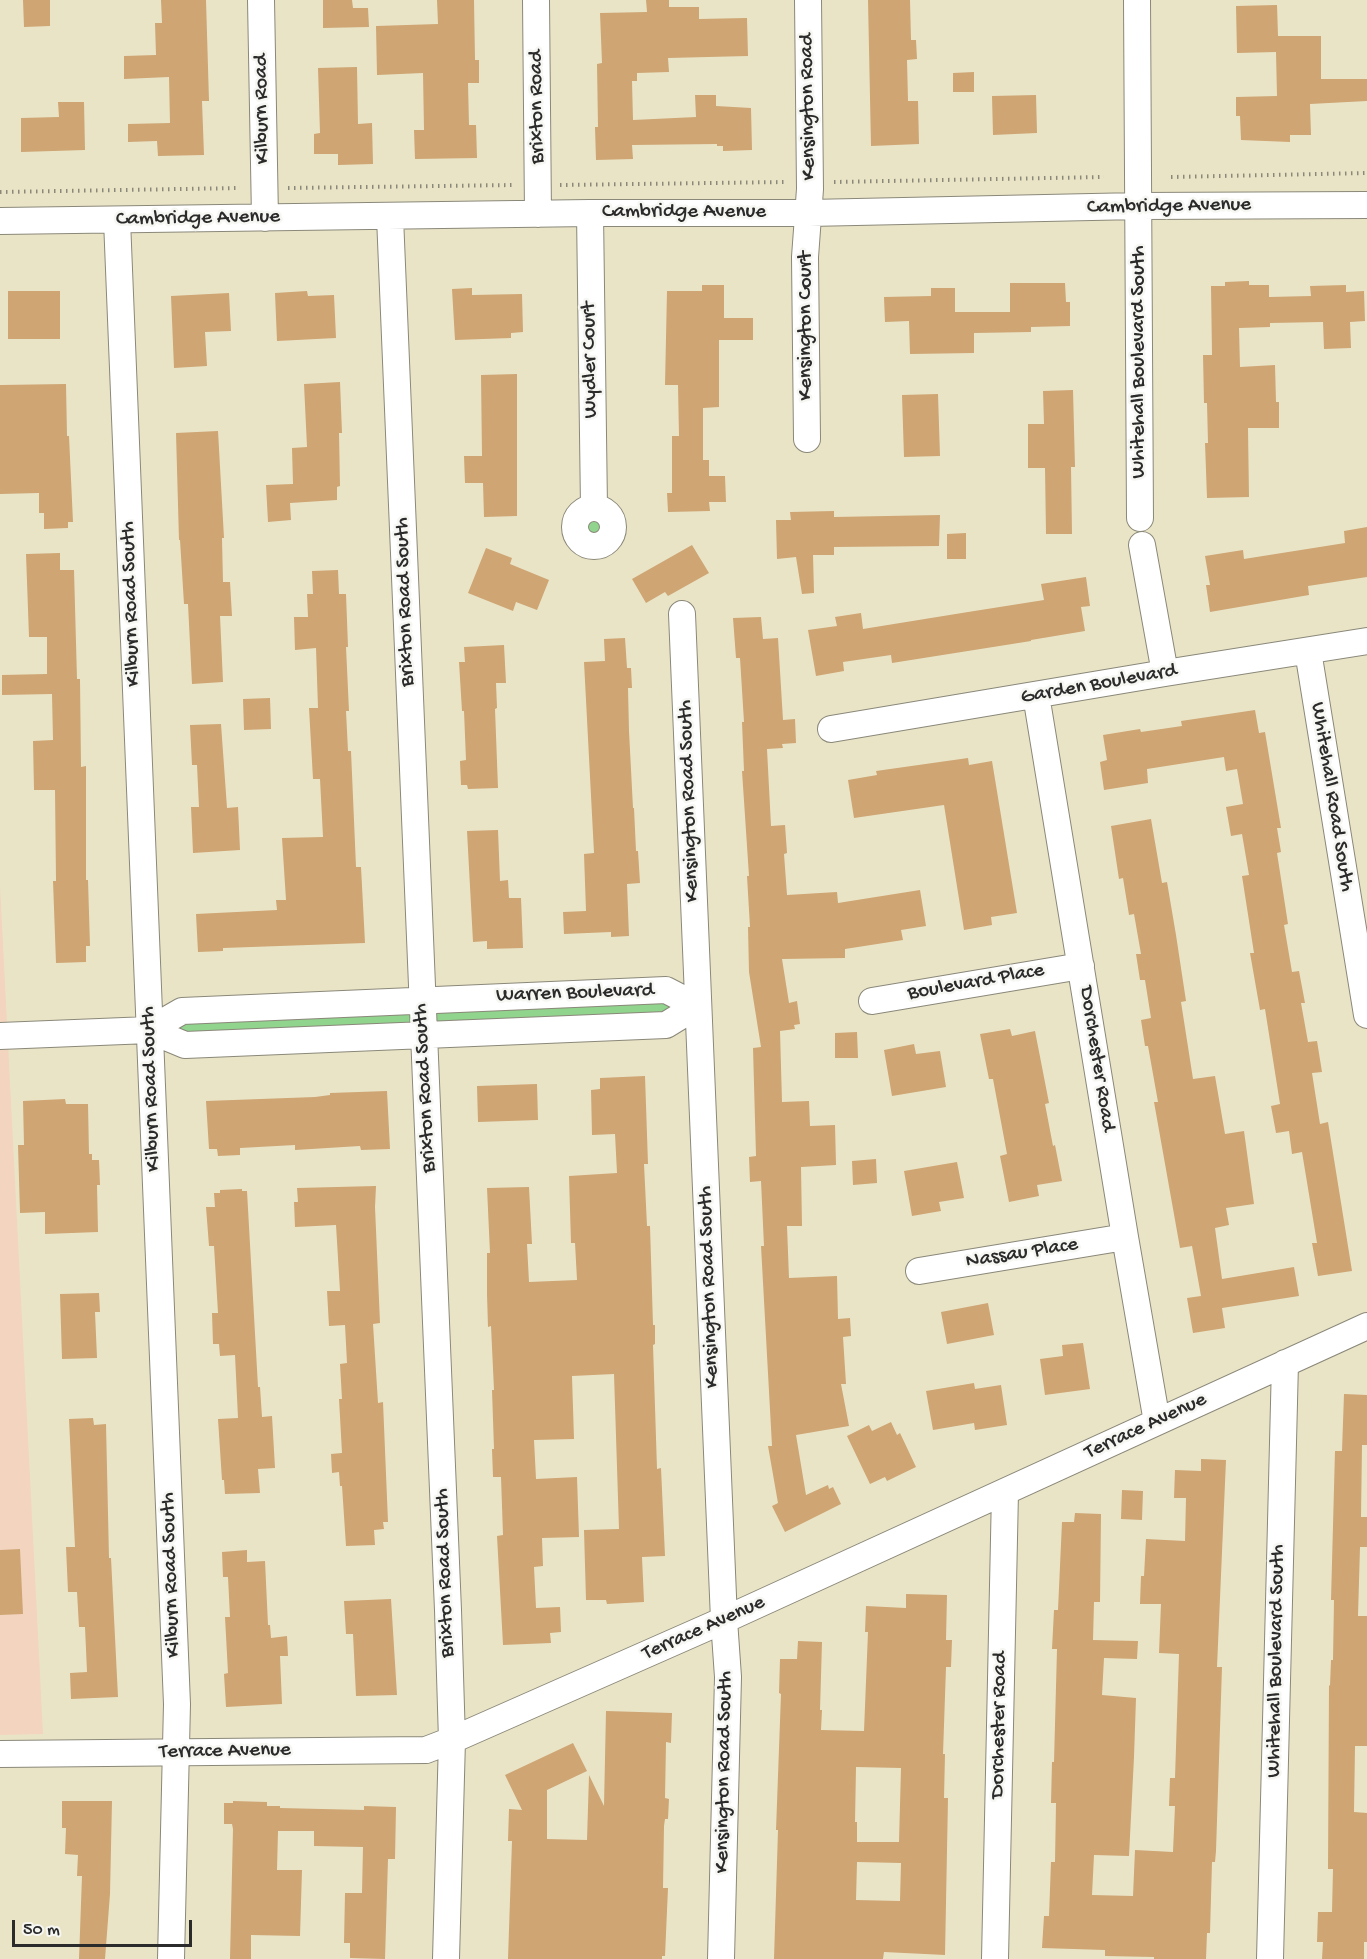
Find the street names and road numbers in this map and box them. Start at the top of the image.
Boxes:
street label: Kensington Road [795,33,823,181]
street label: Brixton Road [524,50,552,164]
street label: Kilburn Road [249,54,277,164]
street label: Cambridge Avenue [1087,193,1251,221]
street label: Cambridge Avenue [602,200,766,226]
street label: Cambridge Avenue [116,205,280,233]
street label: Whitehall Boulevard South [1127,245,1153,479]
street label: Kensington Court [794,251,820,401]
street label: Wydler Court [577,302,605,418]
street label: Brixton Road South [390,517,422,687]
street label: Kilburn Road South [117,521,147,687]
street label: Garden Boulevard [1019,659,1179,711]
street label: Kensington Road South [674,700,706,902]
street label: Whitehall Road South [1304,700,1358,894]
street label: Boulevard Place [906,959,1046,1007]
street label: Warren Boulevard [496,979,654,1009]
street label: Dorchester Road [1072,985,1120,1133]
street label: Brixton Road South [409,1003,443,1173]
street label: Kilburn Road South [137,1006,167,1172]
street label: Kensington Road South [694,1186,726,1388]
street label: Nassau Place [964,1233,1080,1275]
street label: Terrace Avenue [1081,1388,1211,1466]
street label: Brixton Road South [430,1488,462,1658]
street label: Kilburn Road South [157,1492,187,1658]
street label: Whitehall Boulevard South [1262,1544,1292,1778]
street label: Terrace Avenue [639,1591,769,1667]
street label: Dorchester Road [986,1651,1014,1799]
street label: Kensington Road South [711,1671,739,1873]
street label: Terrace Avenue [159,1738,291,1766]

